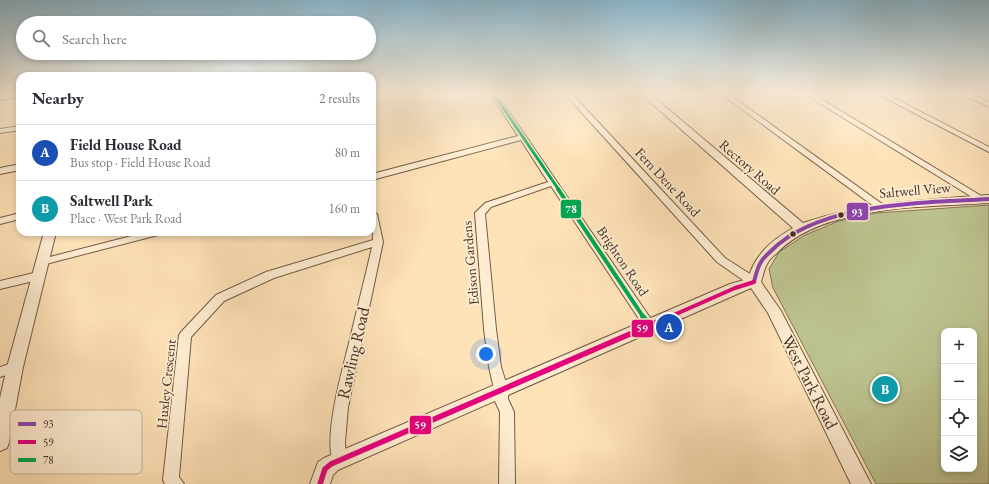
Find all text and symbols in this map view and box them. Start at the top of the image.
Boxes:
search box [16,16,376,60]
icon: search [30,27,52,49]
text: Search here [62,29,127,48]
text: Nearby [32,87,84,109]
text: 2 results [319,90,360,107]
text: Field House Road [70,135,182,154]
street label: Rectory Road [716,136,785,199]
text: A [40,144,50,161]
text: 80 m [335,144,360,161]
street label: Fern Dene Road [631,144,705,221]
text: Bus stop · Field House Road [70,154,211,171]
street label: Saltwell View [879,178,952,202]
text: Saltwell Park [70,191,153,210]
line badge: 78 [560,199,582,219]
text: B [41,200,49,217]
text: 160 m [329,200,360,217]
text: 78 [565,202,577,216]
line badge: 93 [846,202,869,221]
text: 93 [851,205,863,219]
text: Place · West Park Road [70,210,182,227]
unlabelled marker [836,210,846,220]
street label: Edison Gardens [457,220,483,306]
street label: Brighton Road [593,223,653,300]
unlabelled marker [788,229,798,239]
street label: Rawling Road [332,304,374,401]
pin: A [656,312,682,342]
line badge: 59 [631,319,654,338]
text: 59 [636,321,648,335]
map controls [941,328,977,472]
button: + [941,328,977,364]
street label: West Park Road [777,331,843,433]
street label: Huxley Crescent [152,338,180,430]
your location [476,344,496,364]
button: − [941,364,977,400]
pin: B [872,374,898,404]
button: locate [941,400,977,436]
legend [10,410,142,474]
line badge: 59 [409,415,432,435]
text: 93 [43,417,54,431]
text: 59 [414,418,426,432]
text: 59 [43,435,54,449]
button: layers [941,436,977,472]
text: 78 [43,453,54,467]

